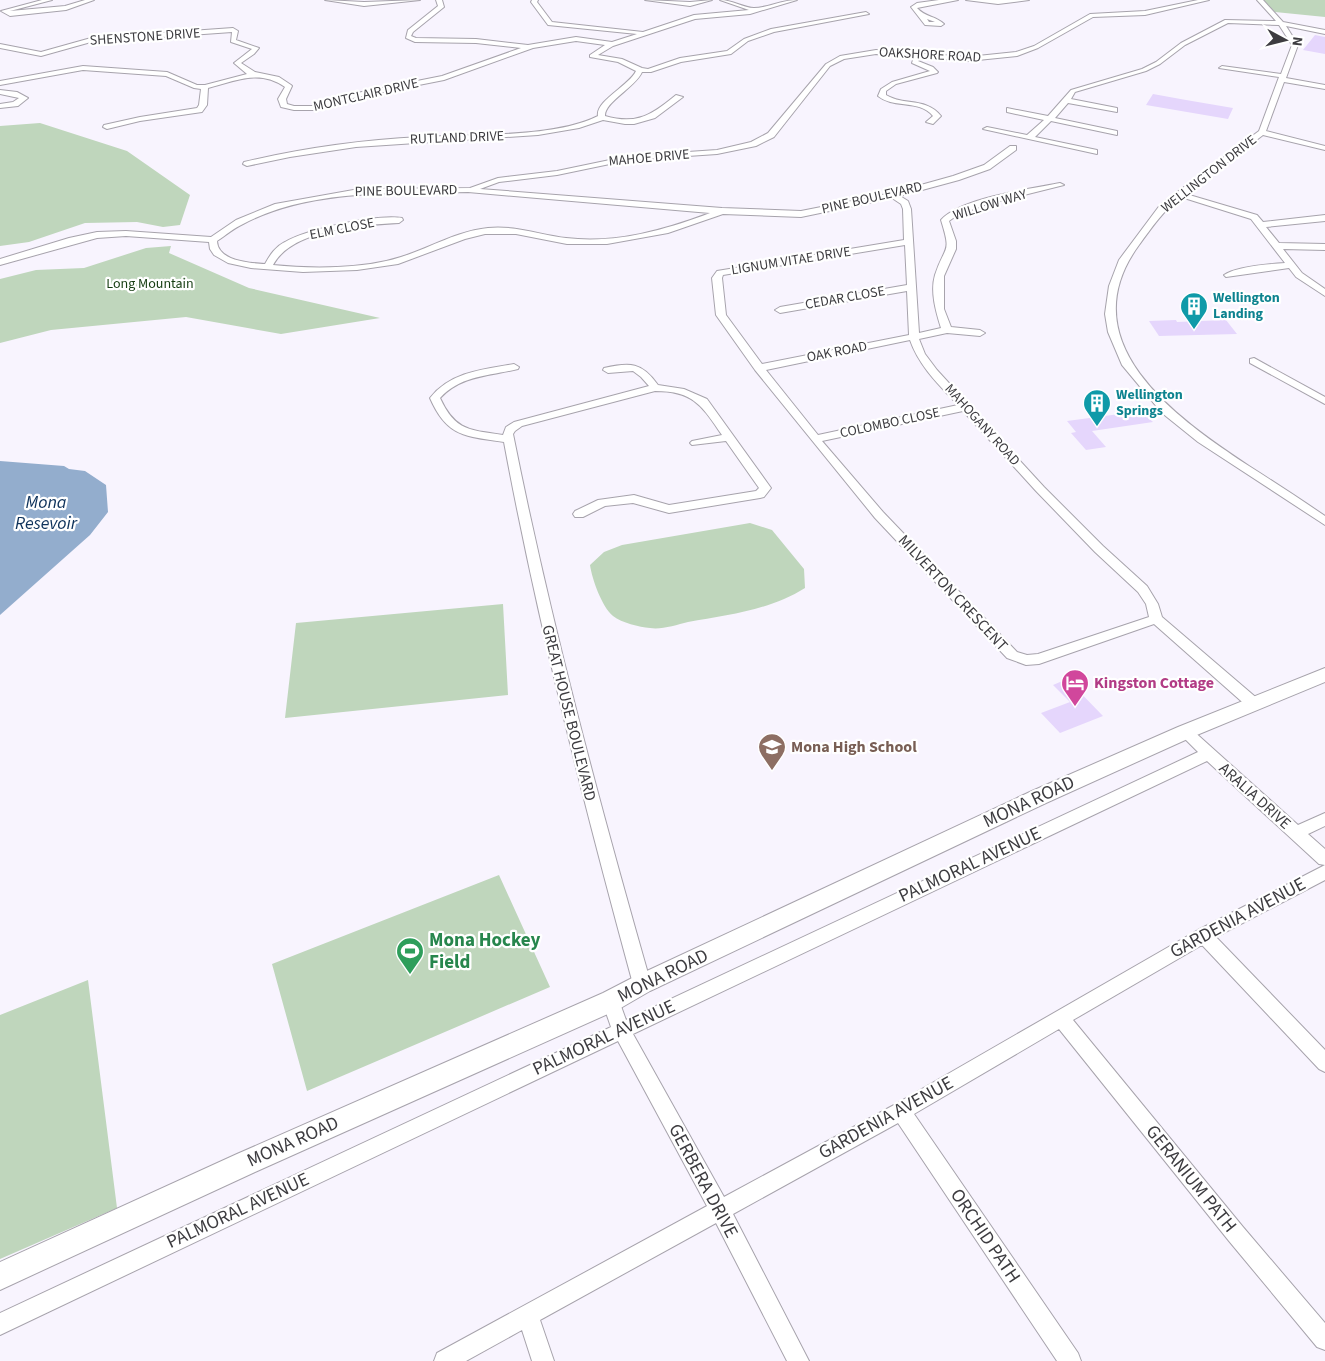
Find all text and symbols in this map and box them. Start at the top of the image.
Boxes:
north arrow [1260,15,1310,65]
street label: SHENSTONE DRIVE [89,23,201,51]
text: N [1286,36,1307,47]
street label: OAKSHORE ROAD [878,42,982,68]
street label: MONTCLAIR DRIVE [311,73,421,117]
street label: RUTLAND DRIVE [410,126,504,150]
street label: WELLINGTON DRIVE [1157,130,1261,218]
street label: MAHOE DRIVE [608,144,690,172]
street label: PINE BOULEVARD [820,177,924,219]
street label: PINE BOULEVARD [354,180,458,202]
street label: WILLOW WAY [951,184,1030,226]
street label: ELM CLOSE [308,213,376,245]
street label: LIGNUM VITAE DRIVE [730,242,852,280]
park label: Long Mountain [106,274,194,294]
street label: CEDAR CLOSE [803,281,887,315]
place label: Wellington Landing [1213,288,1280,324]
building icon: Wellington Landing [1179,291,1209,330]
street label: OAK ROAD [805,336,869,368]
street label: MAHOGANY ROAD [940,380,1024,470]
place label: Wellington Springs [1116,385,1183,421]
building icon: Wellington Springs [1082,388,1112,427]
street label: COLOMBO CLOSE [838,403,942,443]
water label: Mona Resevoir [15,490,78,536]
street label: MILVERTON CRESCENT [893,530,1013,656]
street label: GREAT HOUSE BOULEVARD [536,623,602,803]
hotel icon: Kingston Cottage [1060,668,1090,707]
place label: Kingston Cottage [1094,672,1214,694]
school or university icon: Mona High School [757,732,787,771]
place label: Mona High School [791,736,917,758]
street label: ARALIA DRIVE [1214,758,1296,834]
street label: MONA ROAD [979,769,1079,835]
street label: PALMORAL AVENUE [894,820,1046,910]
street label: GARDENIA AVENUE [1165,871,1311,965]
place label: Mona Hockey Field [429,927,541,976]
sports icon: Mona Hockey Field [395,936,425,975]
street label: MONA ROAD [613,942,713,1010]
street label: PALMORAL AVENUE [528,993,680,1083]
street label: GARDENIA AVENUE [814,1070,958,1166]
street label: MONA ROAD [243,1110,343,1174]
street label: GERBERA DRIVE [662,1119,744,1243]
street label: GERANIUM PATH [1139,1119,1243,1239]
street label: PALMORAL AVENUE [162,1166,314,1256]
street label: ORCHID PATH [943,1183,1027,1289]

